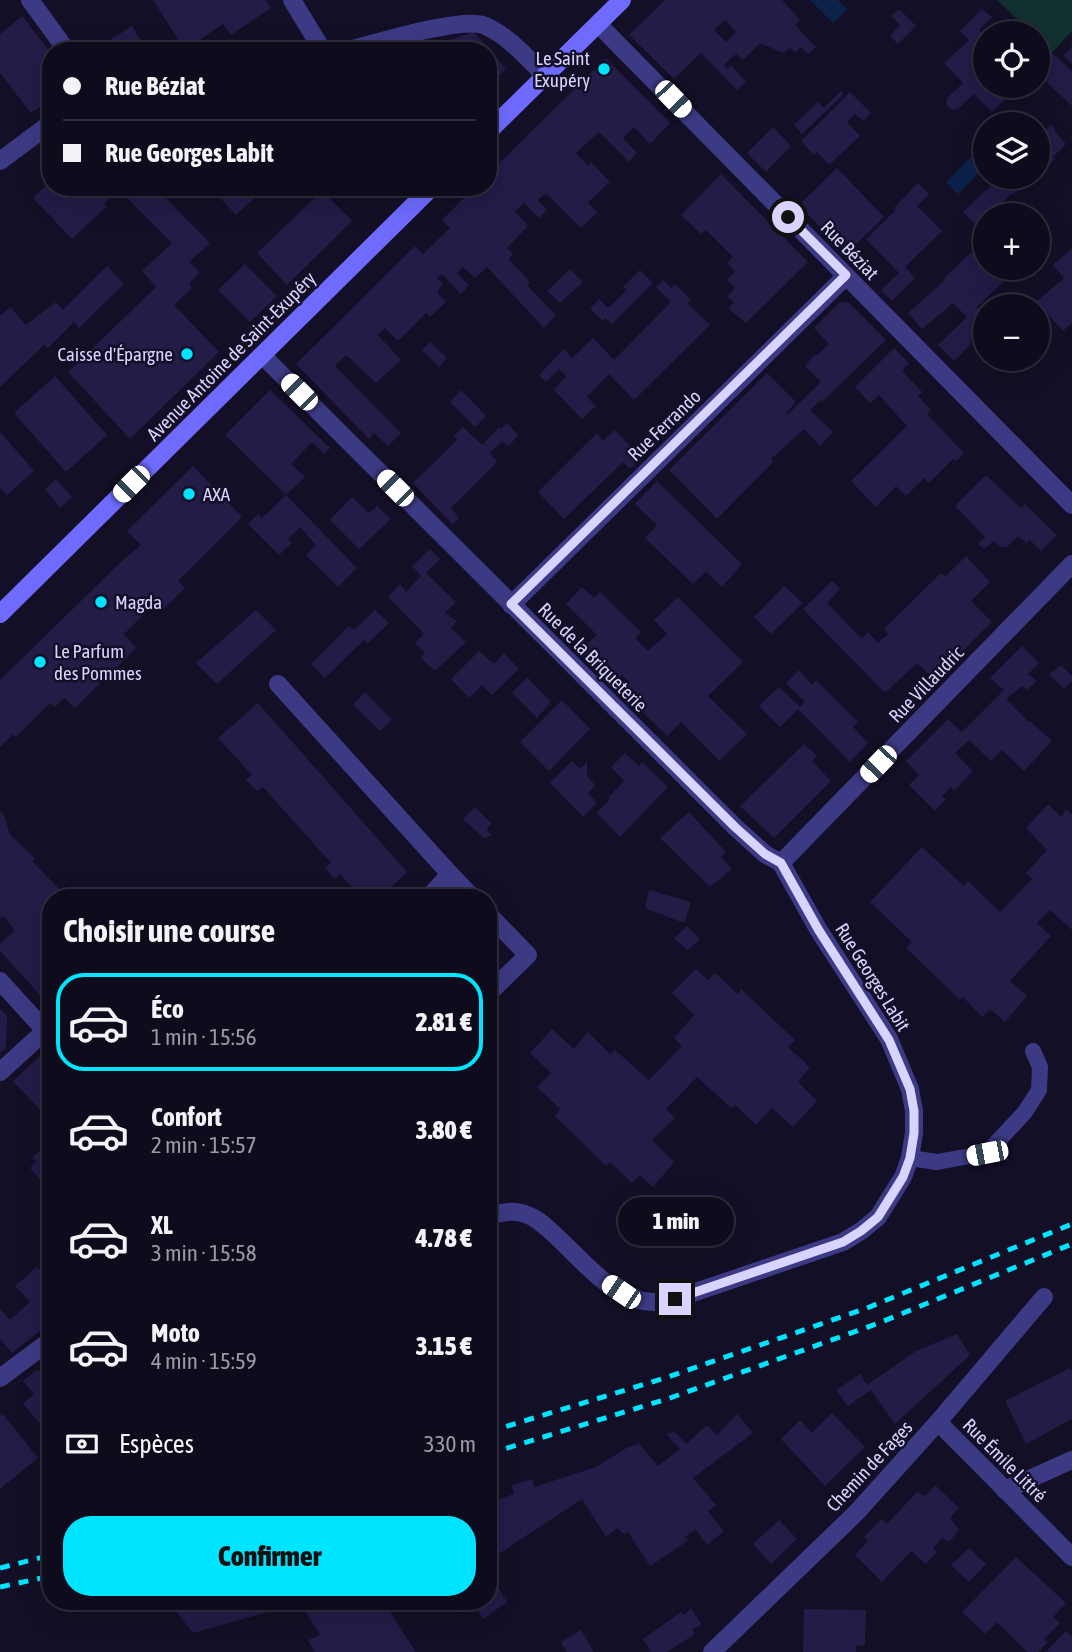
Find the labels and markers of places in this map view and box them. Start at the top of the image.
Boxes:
place label: Le Saint Exupéry [534,47,590,91]
marker: Le Saint Exupéry [596,61,612,77]
place label: Caisse d'Épargne [57,343,173,365]
marker: Caisse d'Épargne [179,346,195,362]
place label: AXA [203,483,231,505]
marker: AXA [181,486,197,502]
place label: Magda [115,591,162,613]
marker: Magda [93,594,109,610]
place label: Le Parfum des Pommes [54,640,142,684]
marker: Le Parfum des Pommes [32,654,48,670]

